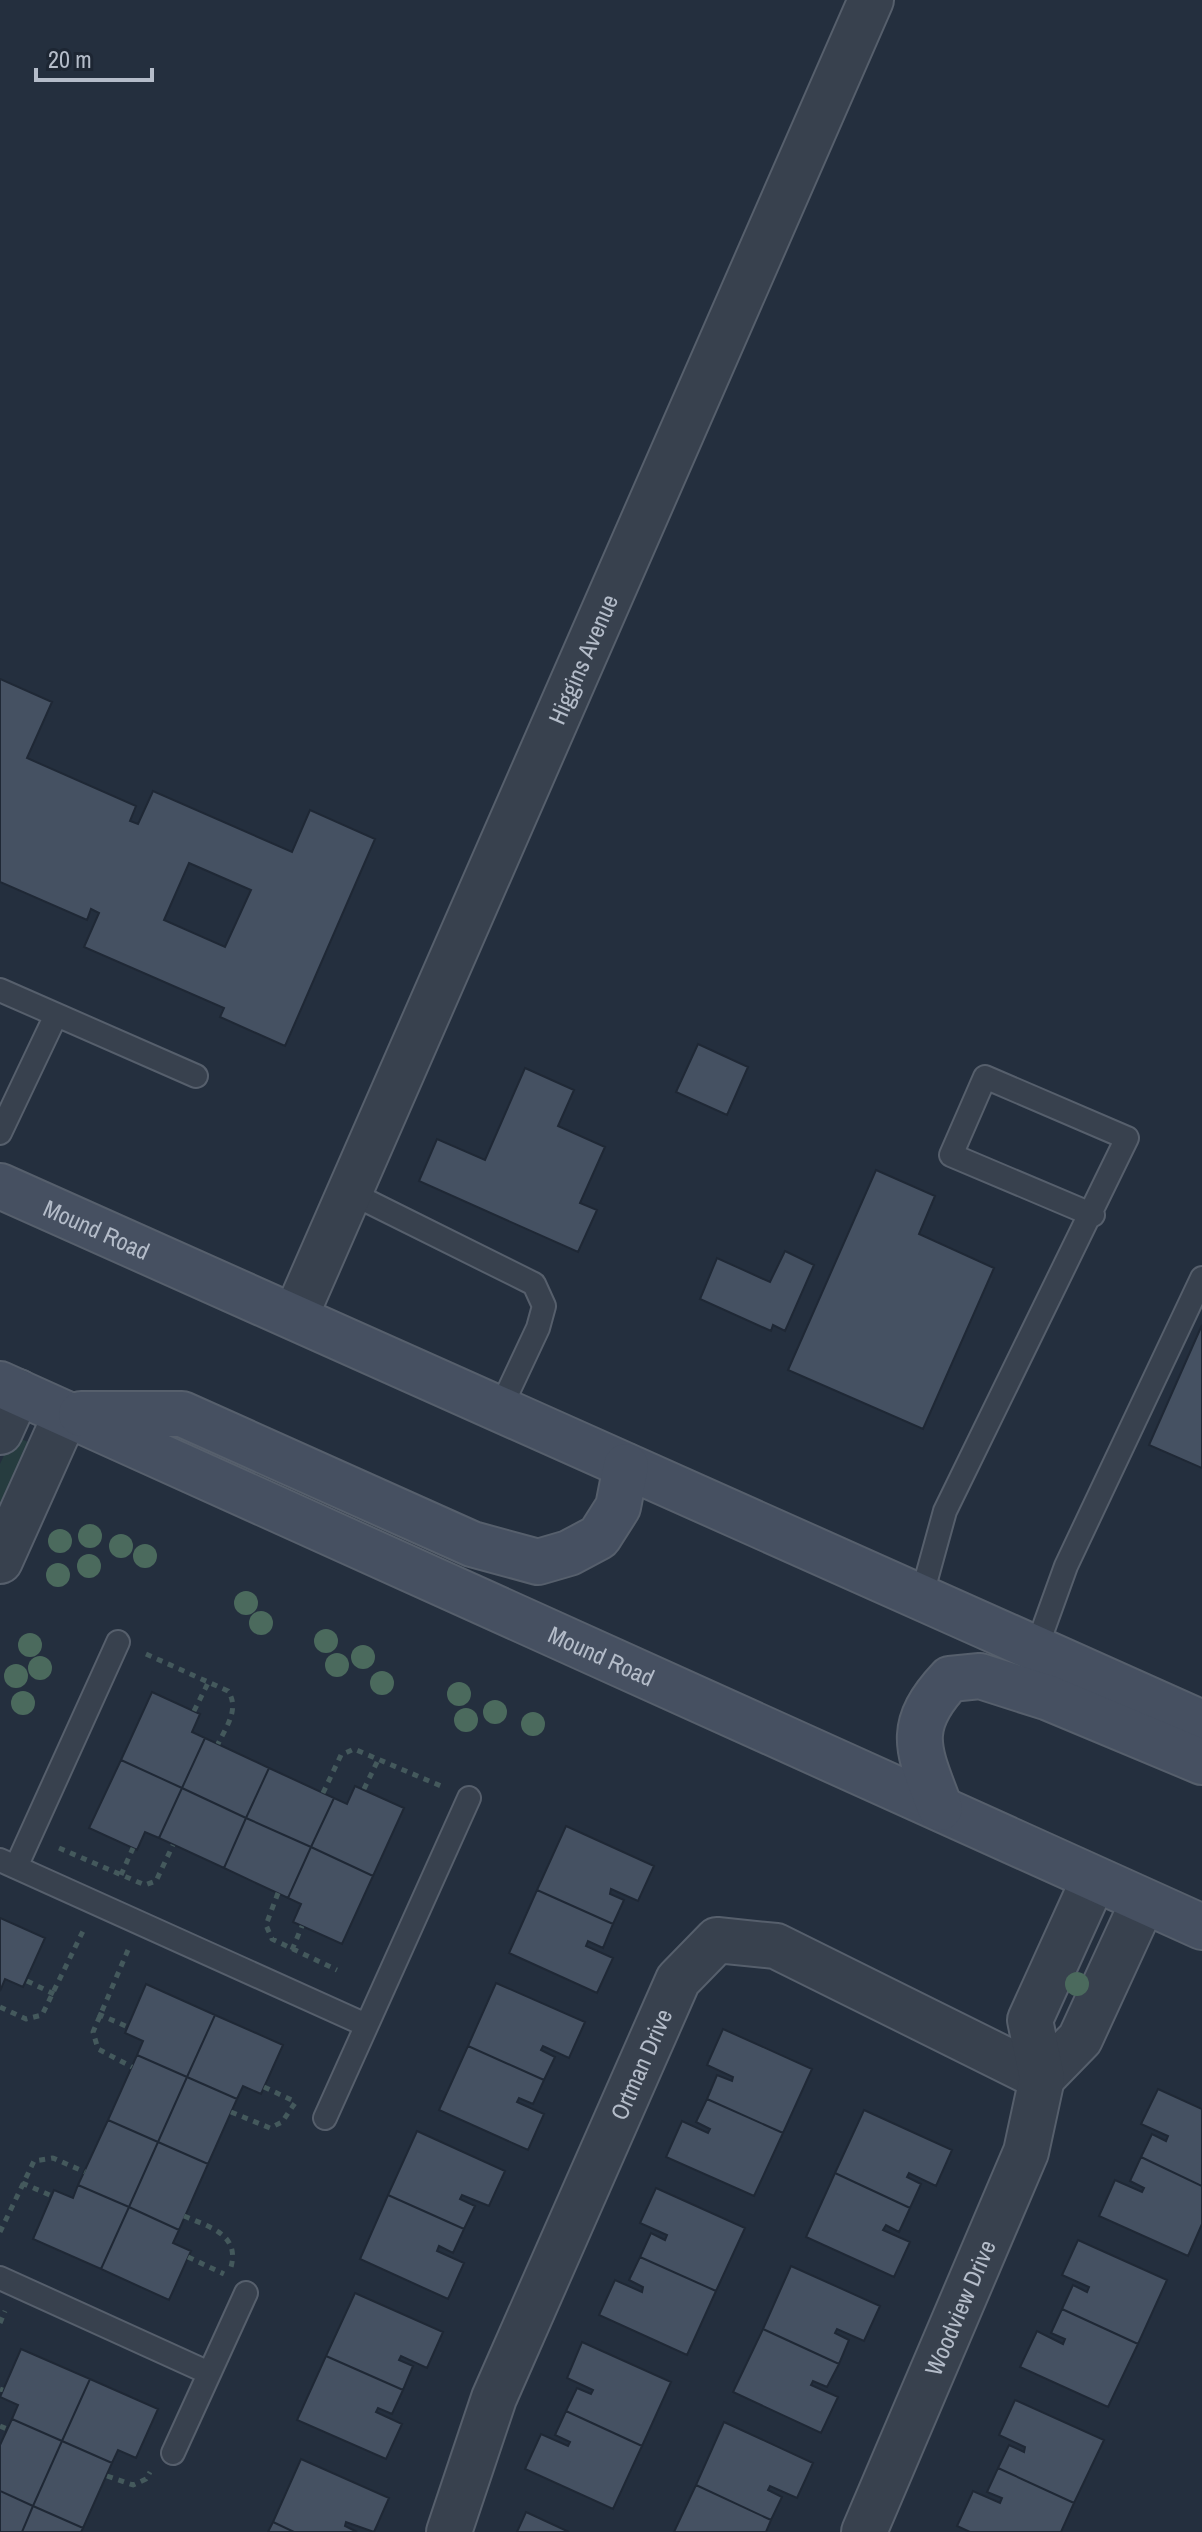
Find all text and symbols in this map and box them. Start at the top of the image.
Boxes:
scale bar [36,32,152,82]
text: 20 m [48,43,92,75]
street label: Higgins Avenue [540,589,625,729]
street label: Mound Road [39,1192,155,1267]
street label: Mound Road [543,1618,659,1694]
street label: Ortman Drive [602,2004,679,2125]
street label: Woodview Drive [917,2235,1003,2380]

